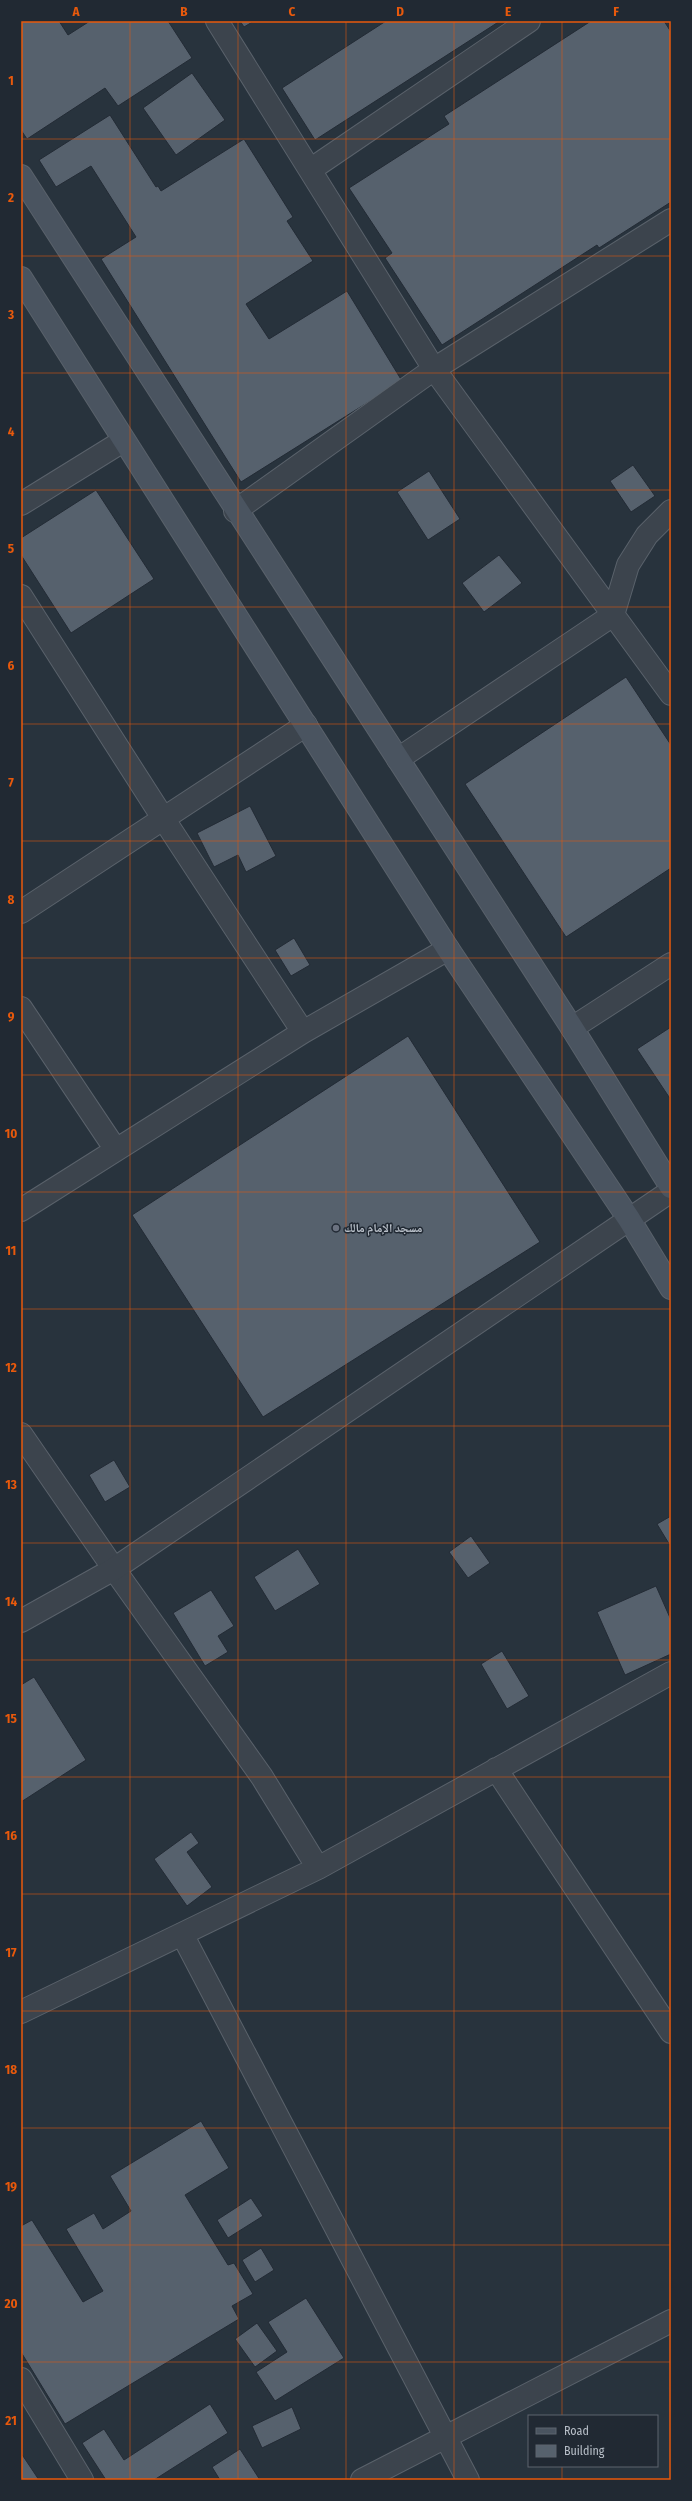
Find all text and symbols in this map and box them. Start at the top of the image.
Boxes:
text: A [71,4,80,19]
text: B [180,4,188,19]
text: C [289,4,296,19]
text: D [396,4,404,19]
text: E [505,4,511,19]
text: F [613,4,619,19]
text: 1 [8,73,14,88]
text: 2 [7,190,14,205]
text: 3 [7,307,14,322]
text: 4 [8,424,15,439]
text: 5 [8,541,14,556]
text: 6 [8,658,15,673]
text: 7 [8,775,14,790]
text: 8 [8,892,15,907]
text: 9 [8,1009,15,1024]
text: 10 [5,1126,17,1141]
place label: مسجد الإمام مالك [344,1221,423,1236]
marker: مسجد الإمام مالك [331,1223,341,1233]
text: 11 [6,1243,16,1258]
text: 12 [5,1360,17,1375]
text: 13 [5,1477,17,1492]
text: 14 [5,1594,17,1609]
text: 15 [5,1711,17,1726]
text: 16 [5,1828,17,1843]
text: 17 [5,1945,17,1960]
text: 18 [5,2062,17,2077]
text: 19 [5,2179,17,2194]
text: 20 [3,2296,18,2311]
text: 21 [4,2413,17,2428]
legend [528,2415,658,2467]
text: Road [564,2424,589,2438]
text: Building [564,2444,605,2458]

